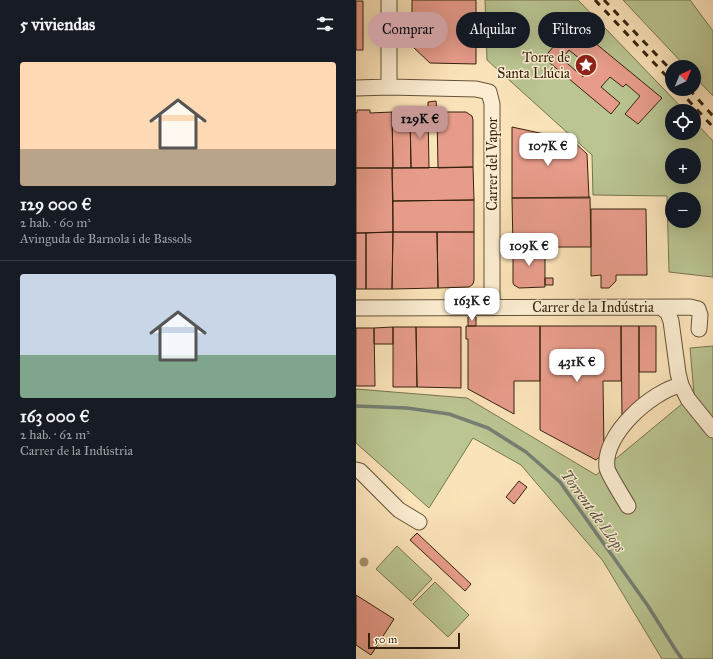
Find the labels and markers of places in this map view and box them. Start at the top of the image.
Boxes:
place label: Torre de Santa Llúcia [497,49,570,82]
place icon: Torre de Santa Llúcia [573,52,599,78]
pin: 129K € [387,106,453,140]
pin: 107K € [515,133,581,167]
pin: 109K € [496,233,562,267]
pin: 163K € [439,288,505,322]
pin: 431K € [544,349,610,383]

